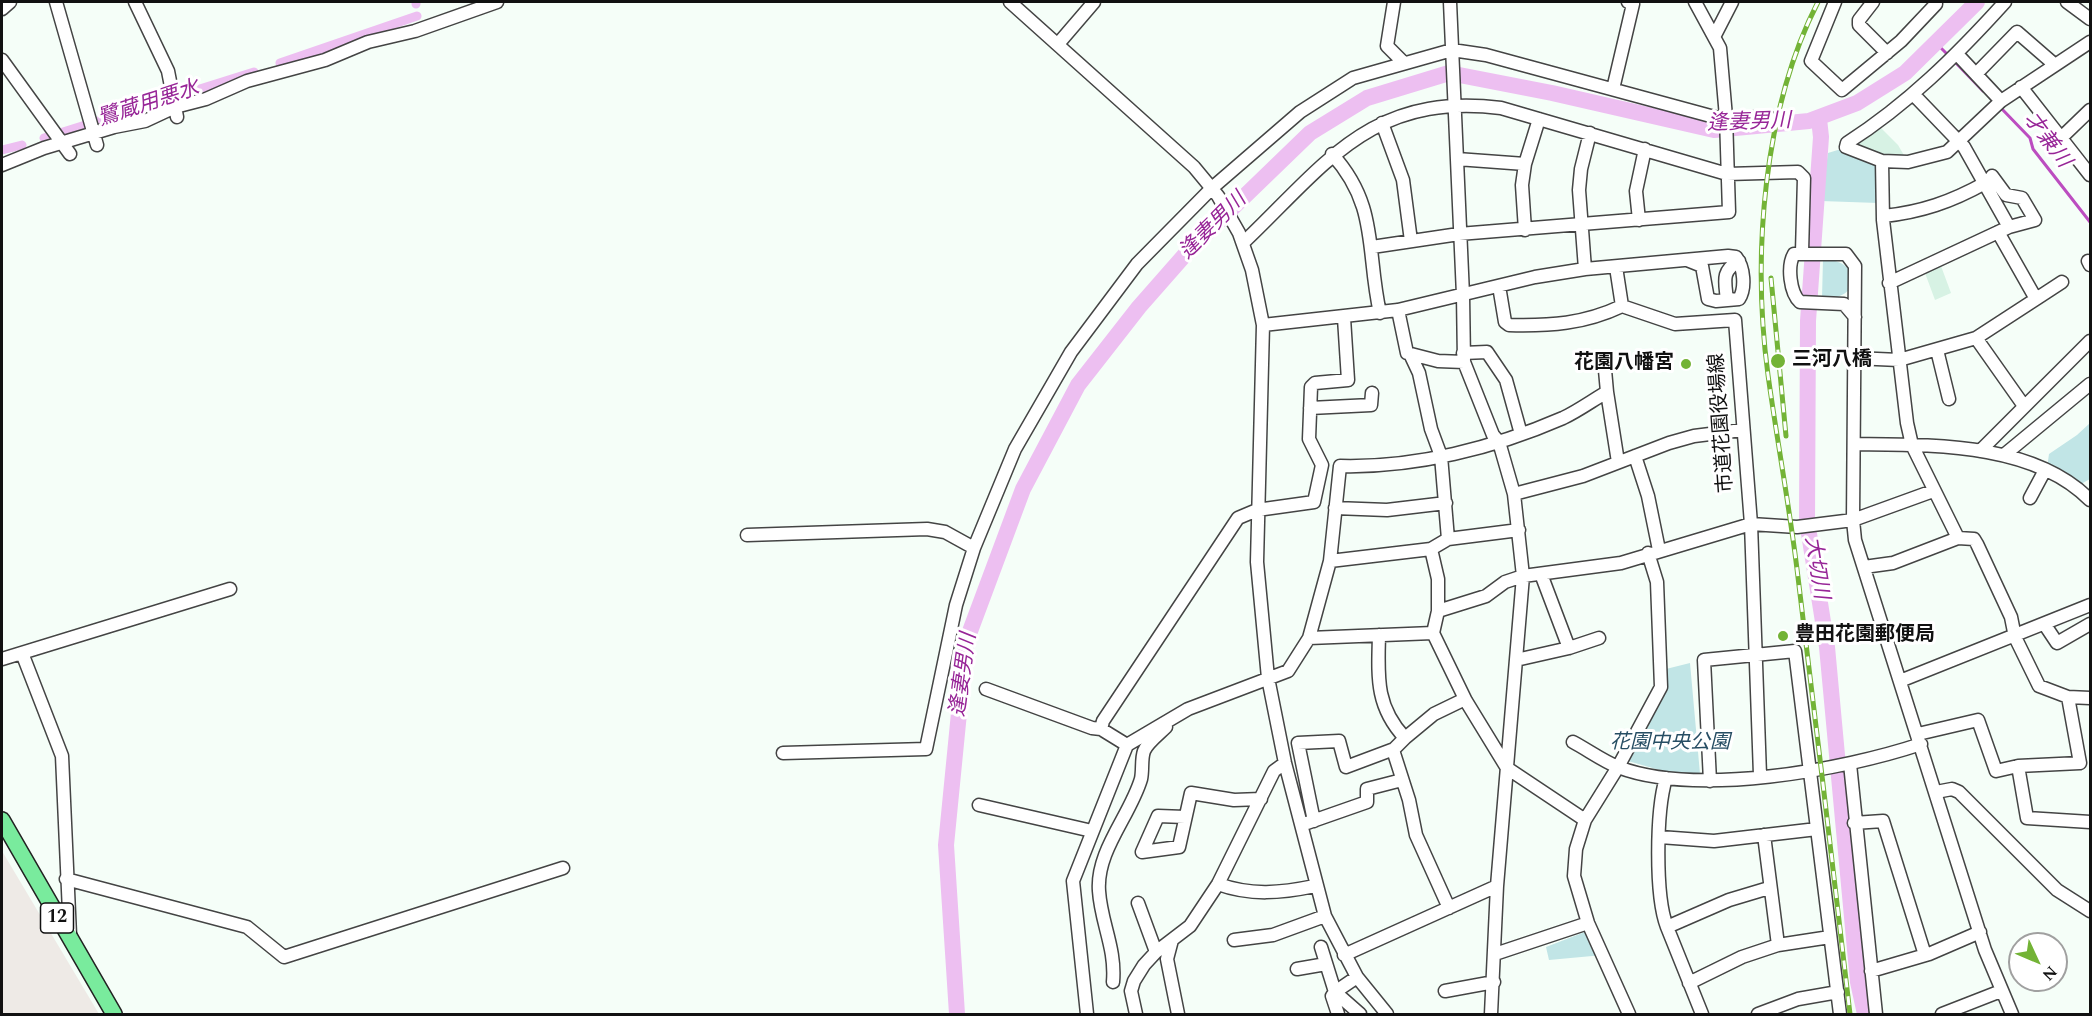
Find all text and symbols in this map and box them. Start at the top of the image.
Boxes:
water label: 鷺蔵用悪水 [95,77,203,133]
water label: 才兼川 [2017,108,2075,174]
water label: 逢妻男川 [1707,110,1791,138]
water label: 逢妻男川 [1175,188,1253,266]
place label: 三河八橋 [1792,349,1872,373]
place label: 花園八幡宮 [1574,352,1674,376]
street label: 市道花園役場線 [1706,352,1740,494]
marker: 三河八橋 [1769,352,1787,370]
marker: 花園八幡宮 [1679,357,1693,371]
water label: 大切川 [1798,535,1832,601]
place label: 豊田花園郵便局 [1795,624,1935,648]
marker: 豊田花園郵便局 [1776,629,1790,643]
water label: 逢妻男川 [947,632,983,718]
park label: 花園中央公園 [1610,732,1730,756]
road number: 12 [40,903,74,933]
north arrow [2008,932,2068,992]
text: N [2036,960,2063,986]

